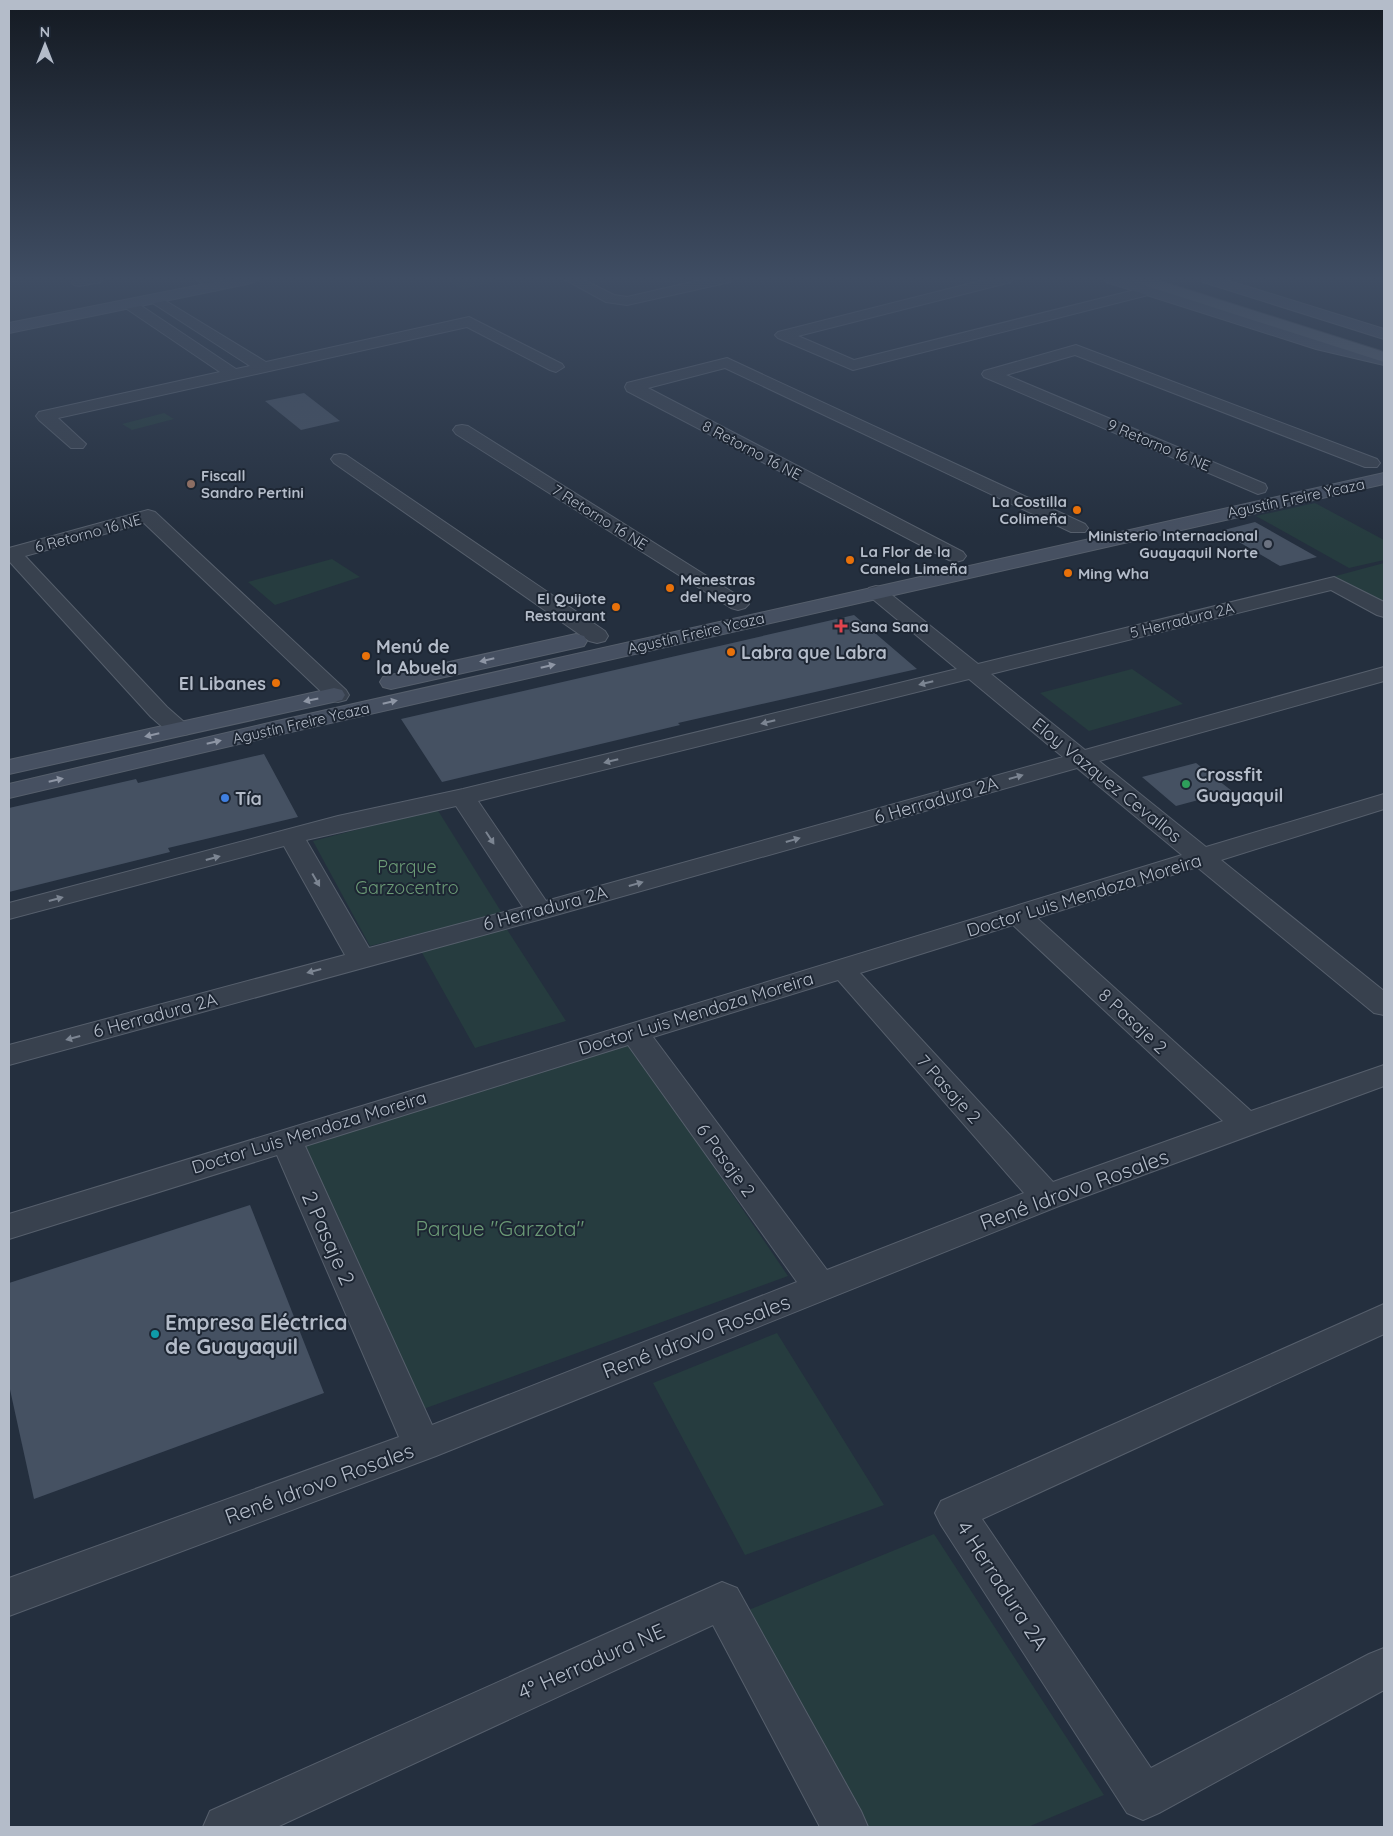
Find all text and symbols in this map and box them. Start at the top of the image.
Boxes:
north arrow [20,20,70,70]
text: N [40,23,50,41]
street label: 9 Retorno 16 NE [1105,415,1213,475]
street label: 8 Retorno 16 NE [699,416,805,484]
place label: Fiscall Sandro Pertini [201,466,304,502]
street label: Agustín Freire Ycaza [1226,474,1366,522]
marker: Fiscall Sandro Pertini [185,478,197,490]
street label: 7 Retorno 16 NE [549,480,651,554]
place label: La Costilla Colimeña [992,492,1067,528]
marker: La Costilla Colimeña [1071,504,1083,516]
street label: 6 Retorno 16 NE [33,510,143,556]
place label: Ministerio Internacional Guayaquil Norte [1088,526,1258,562]
marker: Ministerio Internacional Guayaquil Norte [1262,538,1274,550]
place label: La Flor de la Canela Limeña [860,542,967,578]
marker: La Flor de la Canela Limeña [844,554,856,566]
place label: Ming Wha [1078,564,1149,583]
marker: Ming Wha [1062,567,1074,579]
place label: Menestras del Negro [680,570,755,606]
marker: Menestras del Negro [664,582,676,594]
place label: El Quijote Restaurant [525,589,606,625]
street label: 5 Herradura 2A [1128,598,1236,642]
marker: El Quijote Restaurant [610,601,622,613]
street label: Agustín Freire Ycaza [626,608,766,658]
place label: Sana Sana [851,617,929,636]
marker: Sana Sana [835,620,847,632]
place label: Menú de la Abuela [376,635,457,679]
place label: Labra que Labra [741,641,887,664]
marker: Labra que Labra [725,646,737,658]
marker: Menú de la Abuela [360,650,372,662]
one-way arrow [478,657,494,665]
one-way arrow [541,662,556,670]
place label: El Libanes [179,672,266,695]
marker: El Libanes [270,677,282,689]
one-way arrow [919,679,934,687]
one-way arrow [303,697,319,705]
street label: Agustín Freire Ycaza [231,698,371,748]
one-way arrow [382,698,397,706]
street label: Eloy Vazquez Cevallos [1028,713,1186,847]
one-way arrow [761,718,776,726]
one-way arrow [145,731,160,739]
one-way arrow [207,738,222,746]
one-way arrow [603,757,618,765]
place label: Crossfit Guayaquil [1196,763,1283,807]
street label: 6 Herradura 2A [871,771,1001,829]
one-way arrow [1009,773,1024,781]
one-way arrow [49,776,64,784]
marker: Crossfit Guayaquil [1180,778,1192,790]
place label: Tía [235,787,262,810]
marker: Tía [219,792,231,804]
one-way arrow [485,831,495,844]
one-way arrow [785,835,800,843]
street label: Doctor Luis Mendoza Moreira [964,848,1204,942]
one-way arrow [206,854,221,862]
park label: Parque Garzocentro [355,855,459,899]
one-way arrow [312,873,320,887]
one-way arrow [629,879,644,887]
street label: 6 Herradura 2A [480,880,610,936]
one-way arrow [48,895,63,903]
street label: Doctor Luis Mendoza Moreira [576,966,816,1060]
one-way arrow [306,968,321,976]
street label: 8 Pasaje 2 [1094,983,1172,1059]
street label: 6 Herradura 2A [90,987,220,1043]
one-way arrow [65,1034,80,1042]
street label: 7 Pasaje 2 [912,1050,986,1128]
street label: Doctor Luis Mendoza Moreira [189,1085,429,1179]
street label: 6 Pasaje 2 [692,1119,760,1201]
street label: René Idrovo Rosales [976,1143,1172,1235]
street label: 2 Pasaje 2 [297,1187,361,1289]
park label: Parque "Garzota" [415,1215,585,1241]
street label: René Idrovo Rosales [599,1288,793,1384]
place label: Empresa Eléctrica de Guayaquil [165,1309,348,1359]
marker: Empresa Eléctrica de Guayaquil [149,1328,161,1340]
street label: René Idrovo Rosales [221,1437,417,1529]
street label: 4 Herradura 2A [952,1515,1054,1655]
street label: 4° Herradura NE [514,1617,668,1705]

